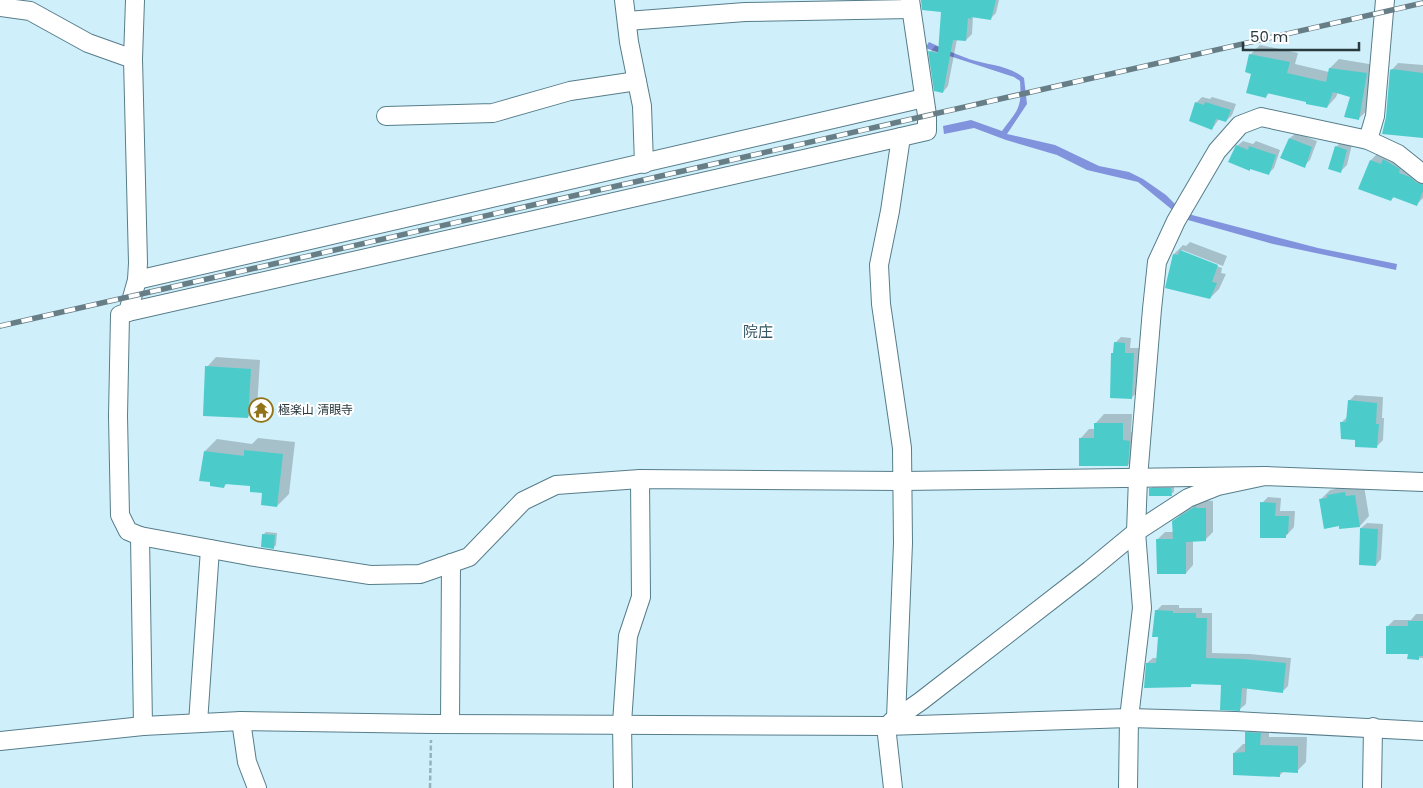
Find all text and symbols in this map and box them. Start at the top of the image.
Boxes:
scale bar [1243,20,1359,52]
text: 50 m [1250,26,1288,47]
district label: 院庄 [743,321,773,342]
temple icon: 極楽山 清眼寺 [248,397,274,423]
place label: 極楽山 清眼寺 [278,401,353,418]

